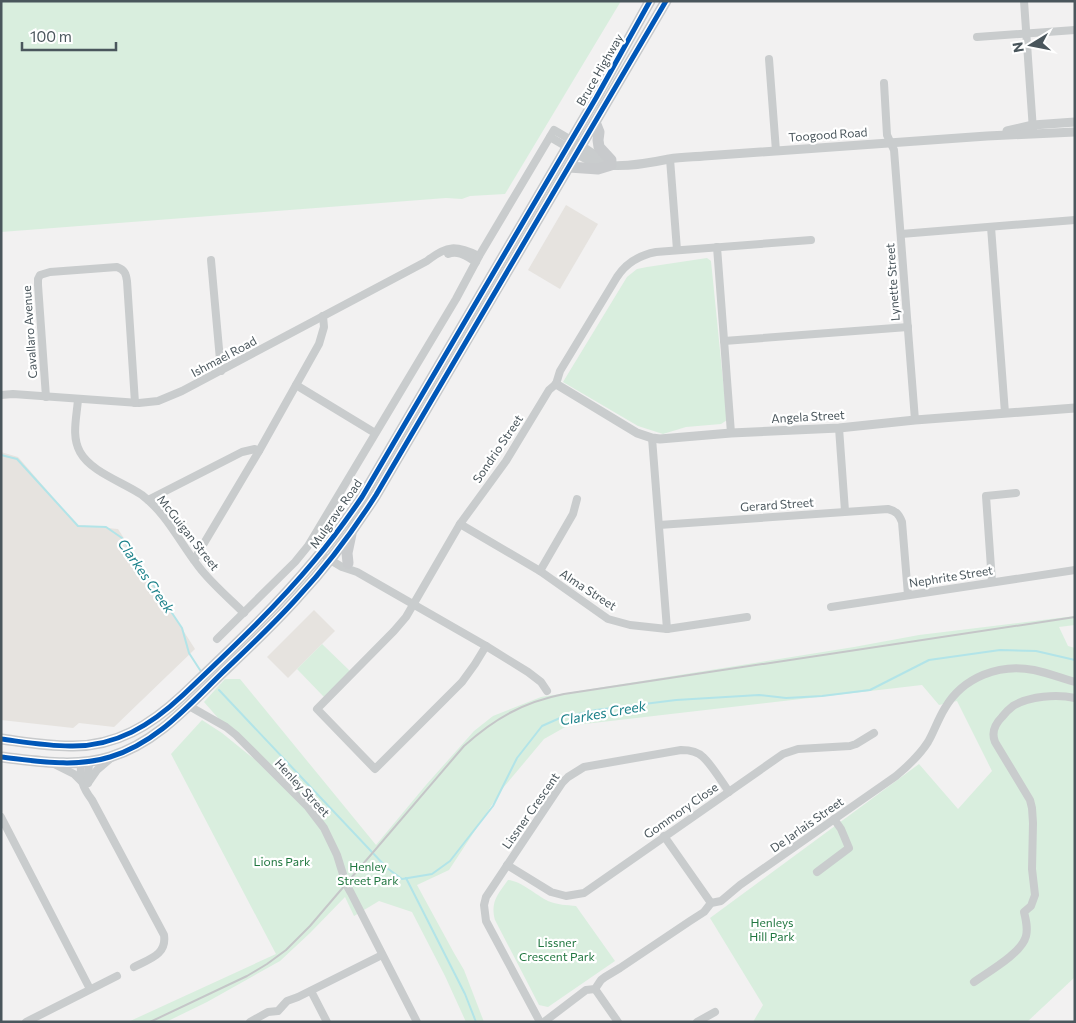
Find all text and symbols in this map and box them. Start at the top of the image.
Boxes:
scale bar [22,20,116,52]
north arrow [1006,20,1056,70]
text: 100 m [30,27,72,45]
street label: Bruce Highway [573,31,625,108]
text: N [1008,41,1027,54]
street label: Toogood Road [788,124,868,144]
street label: Lynette Street [882,243,902,322]
street label: Cavallaro Avenue [19,285,39,379]
street label: Ishmael Road [188,333,259,379]
street label: Angela Street [771,407,845,425]
street label: Sondrio Street [469,412,525,485]
street label: Mulgrave Road [306,476,364,551]
street label: McGuigan Street [155,492,223,573]
street label: Gerard Street [740,494,814,514]
water label: Clarkes Creek [114,535,179,617]
street label: Nephrite Street [908,562,994,590]
street label: Alma Street [558,566,619,613]
water label: Clarkes Creek [559,697,648,728]
street label: Henley Street [272,756,333,819]
street label: Lissner Crescent [499,770,562,851]
street label: Gommory Close [641,779,720,841]
street label: De Jarlais Street [767,794,846,855]
park label: Lions Park [254,854,311,868]
park label: Henley Street Park [337,859,399,887]
park label: Henleys Hill Park [749,915,795,943]
park label: Lissner Crescent Park [519,935,596,963]

